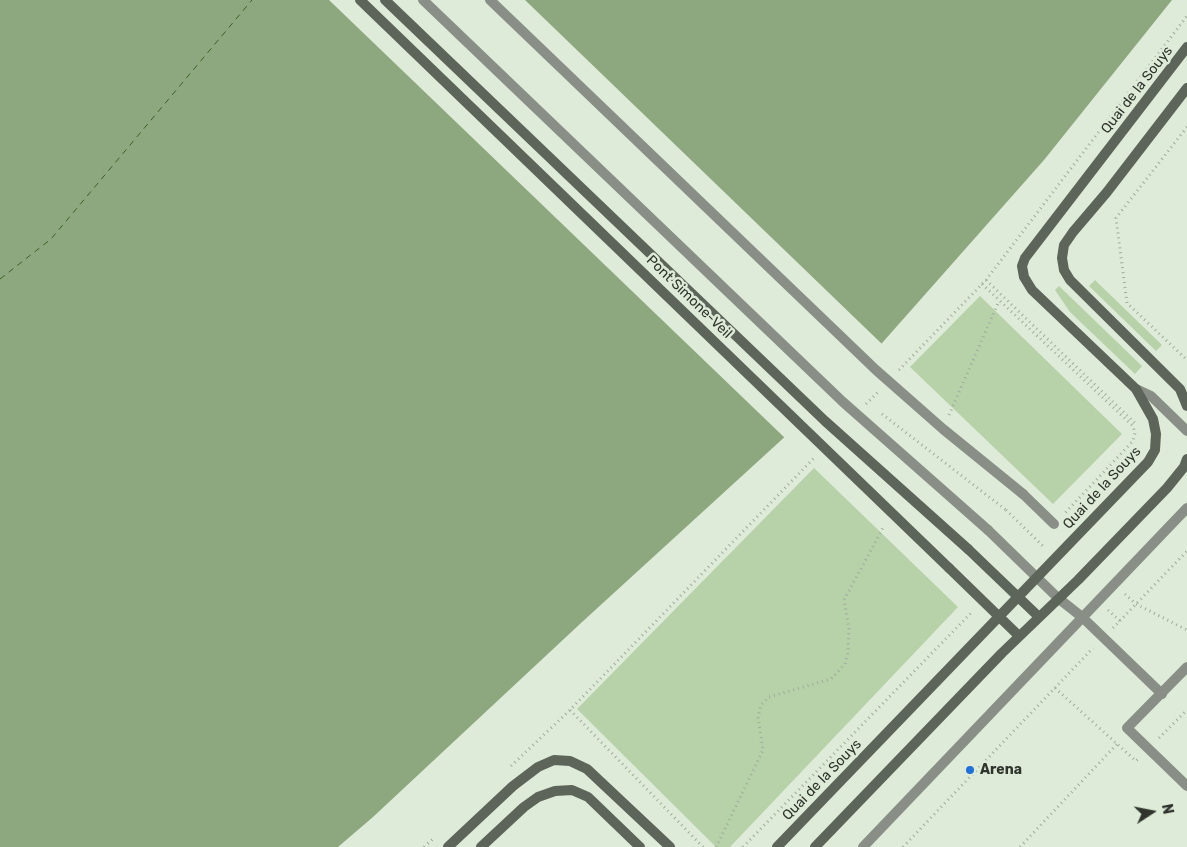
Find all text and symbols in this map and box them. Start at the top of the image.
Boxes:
street label: Quai de la Souys [1098,43,1176,137]
street label: Pont Simone-Veil [643,252,735,342]
street label: Quai de la Souys [1060,443,1144,533]
street label: Quai de la Souys [779,736,865,824]
place label: Arena [980,762,1022,778]
marker: Arena [964,764,976,776]
north arrow [1127,787,1177,837]
text: N [1158,802,1177,816]

